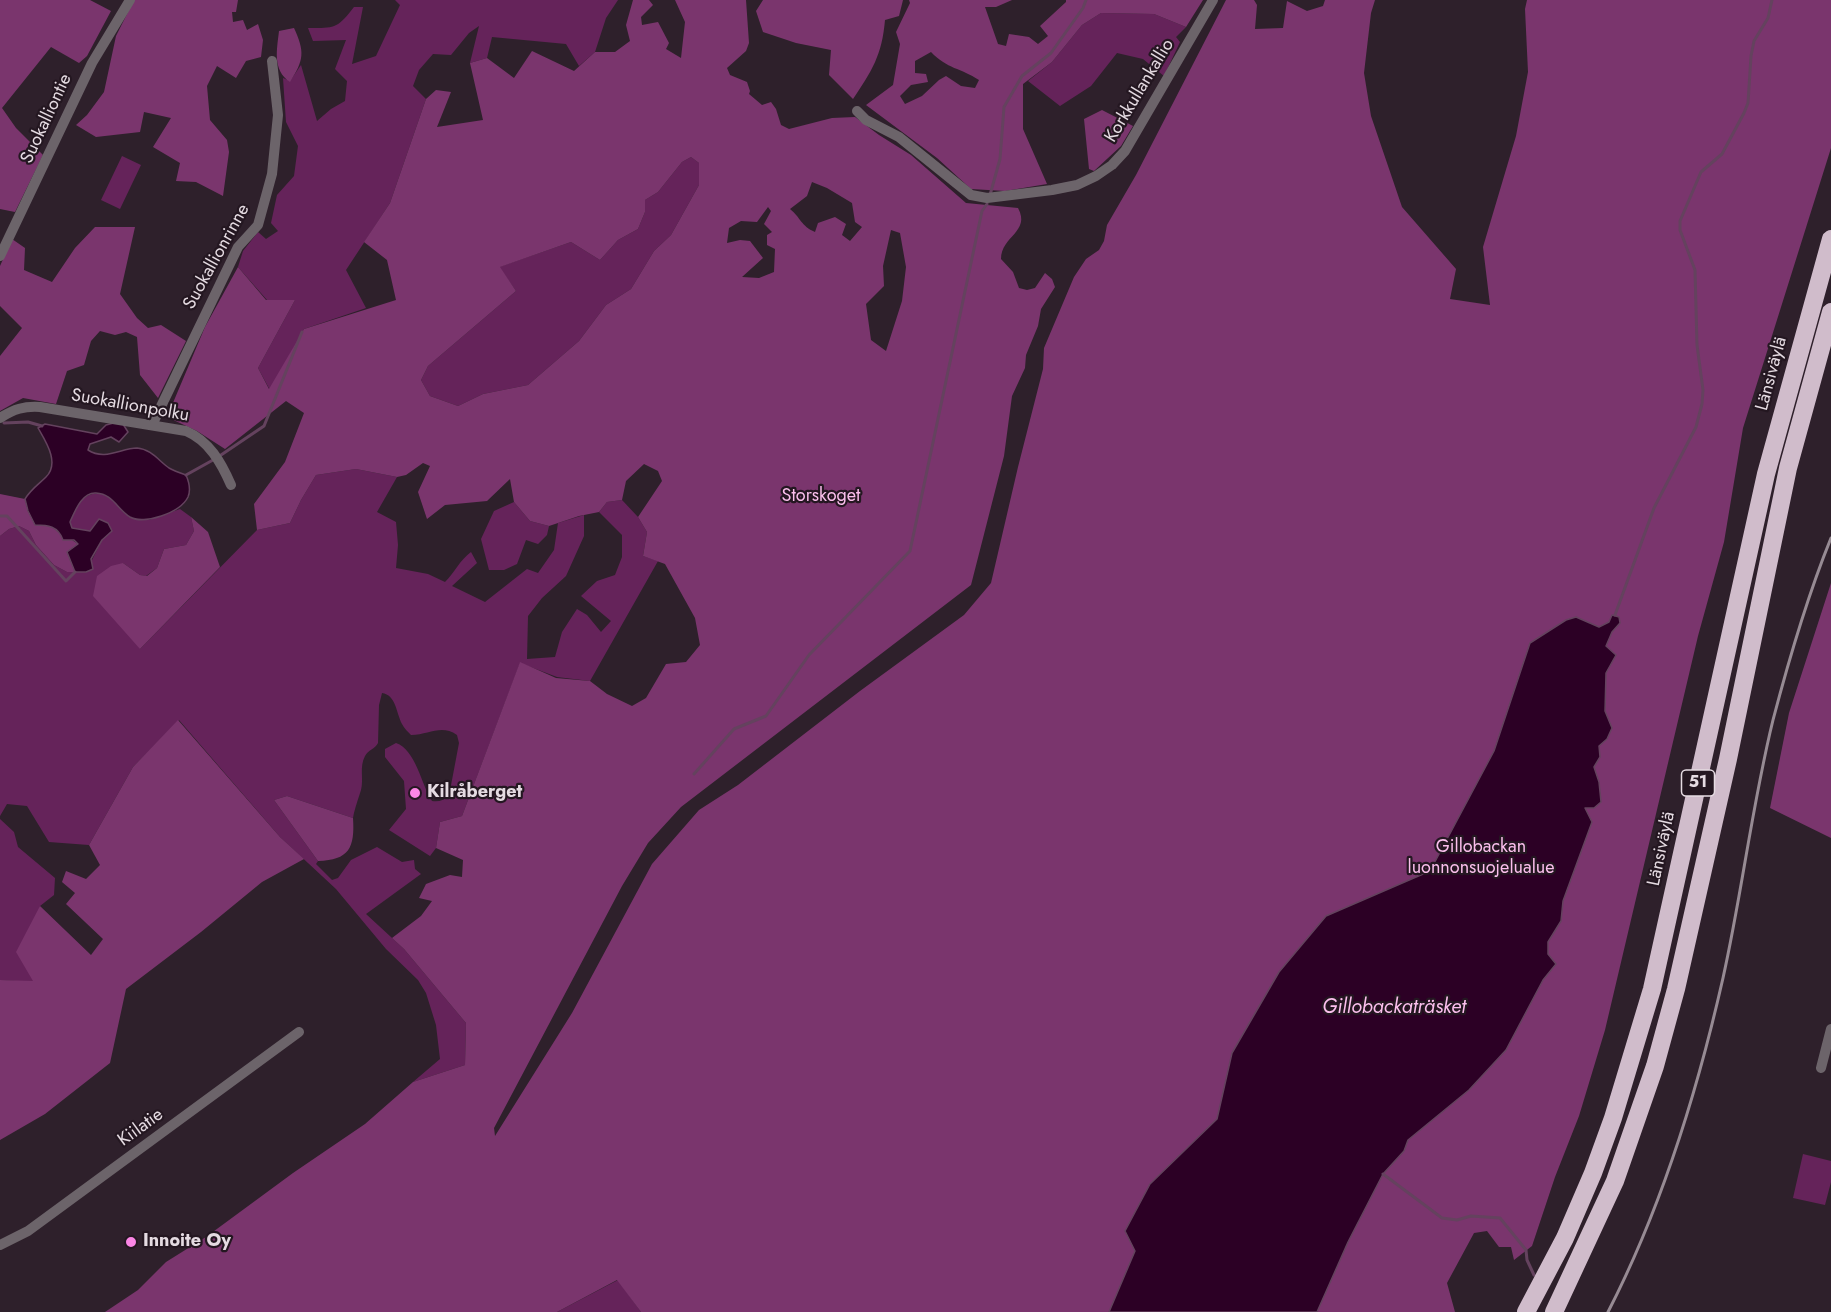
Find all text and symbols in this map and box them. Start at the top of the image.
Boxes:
street label: Korkkullankallio [1101,36,1179,146]
street label: Suokalliontie [17,71,77,167]
street label: Suokallionrinne [179,201,255,313]
street label: Länsiväylä [1752,335,1792,413]
street label: Suokallionpolku [69,385,191,427]
park label: Storskoget [782,486,860,508]
road number: 51 [1682,770,1714,796]
place label: Kilråberget [427,782,522,804]
marker: Kilråberget [408,786,422,800]
street label: Länsiväylä [1644,810,1680,888]
park label: Gillobackan luonnonsuojelualue [1407,837,1555,880]
water label: Gillobackaträsket [1322,996,1466,1020]
street label: Kiilatie [114,1104,168,1152]
place label: Innoite Oy [143,1231,231,1253]
marker: Innoite Oy [124,1235,138,1249]

